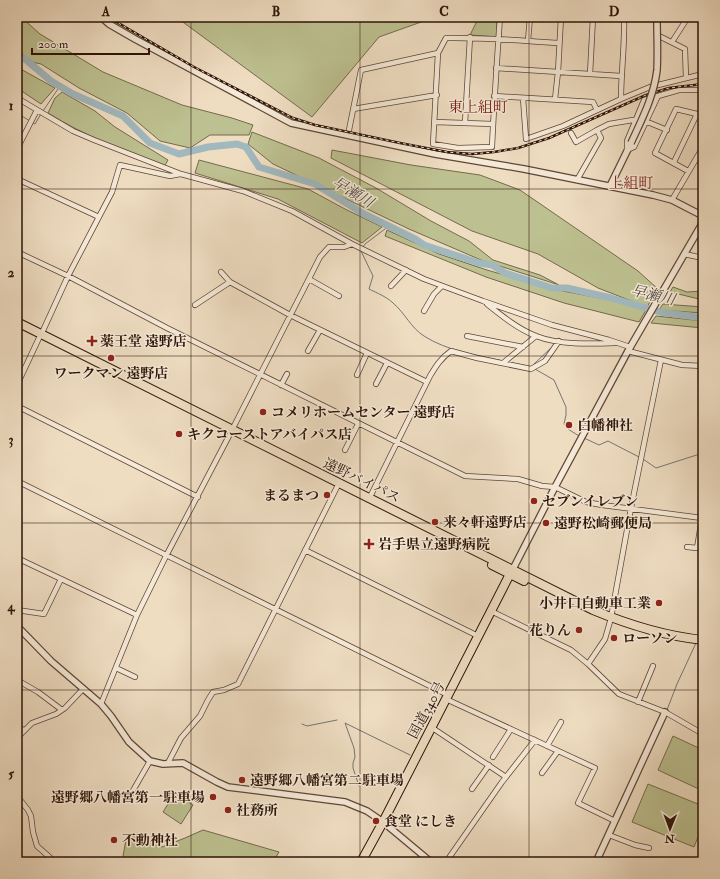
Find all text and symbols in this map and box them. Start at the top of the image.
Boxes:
text: A [101,4,111,20]
text: B [272,4,280,20]
text: C [439,4,449,20]
text: D [609,4,620,20]
scale bar [32,30,149,56]
text: 200 m [38,37,69,52]
text: 1 [9,98,14,114]
district label: 東上組町 [448,98,508,117]
water label: 早瀬川 [329,173,379,213]
district label: 上組町 [608,174,654,193]
text: 2 [8,265,15,281]
water label: 早瀬川 [629,281,679,310]
place label: 薬王堂 遠野店 [100,333,187,350]
marker: 薬王堂 遠野店 [87,336,97,346]
marker: ワークマン 遠野店 [106,353,116,363]
place label: ワークマン 遠野店 [54,365,168,382]
place label: コメリホームセンター 遠野店 [271,404,455,421]
marker: コメリホームセンター 遠野店 [258,407,268,417]
place label: 白幡神社 [577,417,633,434]
marker: 白幡神社 [564,420,574,430]
place label: キクコーストアバイパス店 [187,426,352,443]
marker: キクコーストアバイパス店 [174,429,184,439]
text: 3 [9,432,14,448]
street label: 遠野バイパス [320,454,403,506]
place label: まるまつ [263,487,319,504]
marker: まるまつ [322,490,332,500]
place label: セブンイレブン [542,493,638,510]
marker: セブンイレブン [529,496,539,506]
place label: 来々軒遠野店 [443,514,527,531]
place label: 遠野松崎郵便局 [554,515,652,532]
marker: 来々軒遠野店 [430,517,440,527]
marker: 遠野松崎郵便局 [541,518,551,528]
place label: 岩手県立遠野病院 [378,536,490,553]
marker: 岩手県立遠野病院 [363,538,375,550]
place label: 小井口自動車工業 [539,595,651,612]
marker: 小井口自動車工業 [654,598,664,608]
text: 4 [6,599,15,615]
place label: 花りん [529,622,571,639]
marker: 花りん [574,625,584,635]
place label: ローソン [622,630,677,647]
marker: ローソン [609,633,619,643]
street label: 国道340号 [404,679,449,742]
text: 5 [8,766,14,782]
place label: 遠野郷八幡宮第二駐車場 [250,772,404,789]
marker: 遠野郷八幡宮第二駐車場 [237,775,247,785]
place label: 遠野郷八幡宮第一駐車場 [51,789,205,806]
marker: 遠野郷八幡宮第一駐車場 [208,792,218,802]
place label: 社務所 [236,802,278,819]
marker: 社務所 [223,805,233,815]
north arrow [650,809,690,849]
place label: 食堂 にしき [384,813,457,830]
marker: 食堂 にしき [371,816,381,826]
place label: 不動神社 [122,832,178,849]
text: N [664,832,676,845]
marker: 不動神社 [109,835,119,845]

